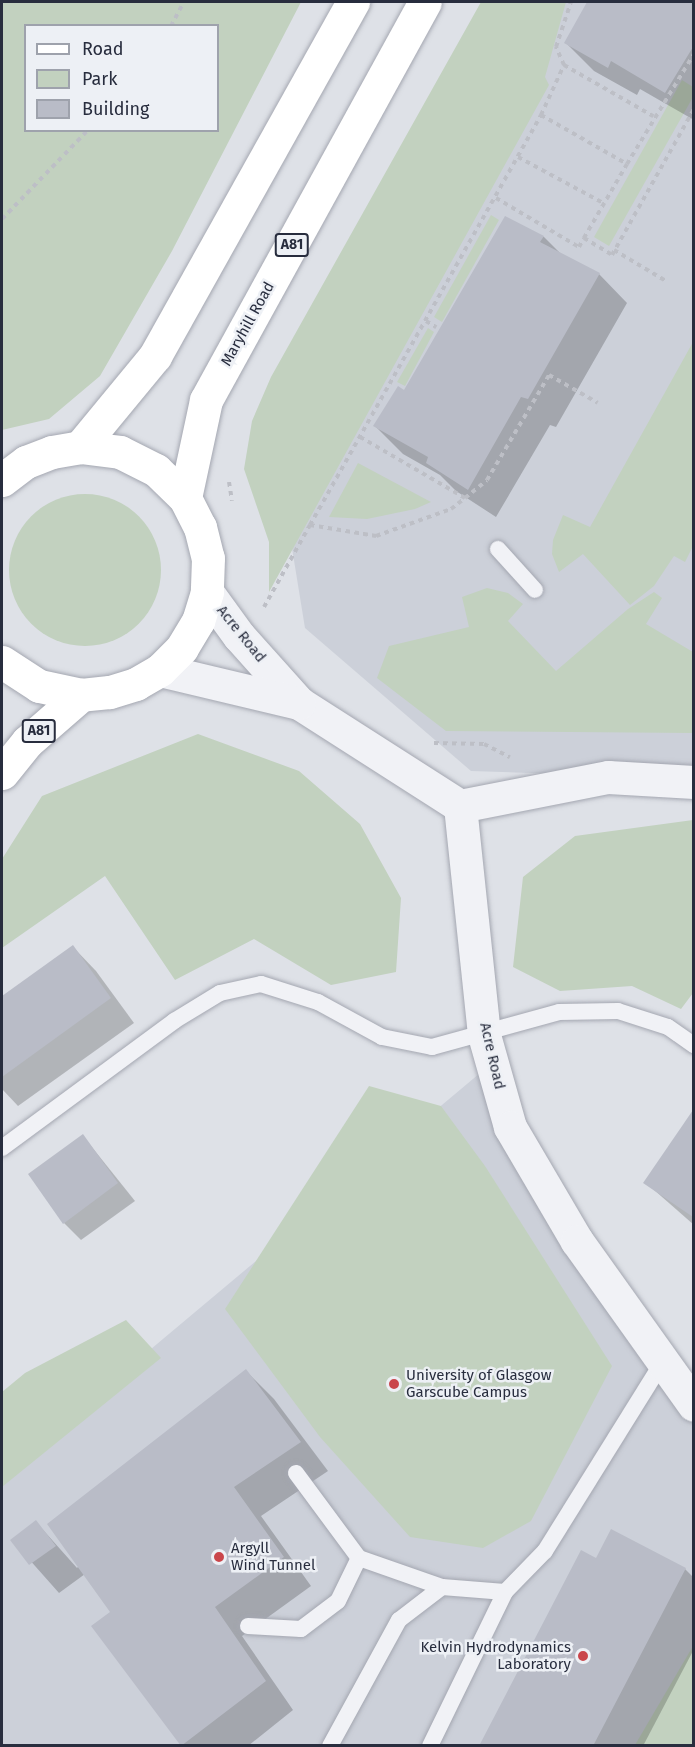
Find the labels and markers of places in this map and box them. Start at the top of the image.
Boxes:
place label: University of Glasgow Garscube Campus [406,1366,552,1401]
marker: University of Glasgow Garscube Campus [387,1377,401,1391]
place label: Argyll Wind Tunnel [231,1539,315,1574]
marker: Argyll Wind Tunnel [212,1550,226,1564]
place label: Kelvin Hydrodynamics Laboratory [420,1638,571,1673]
marker: Kelvin Hydrodynamics Laboratory [576,1649,590,1663]

